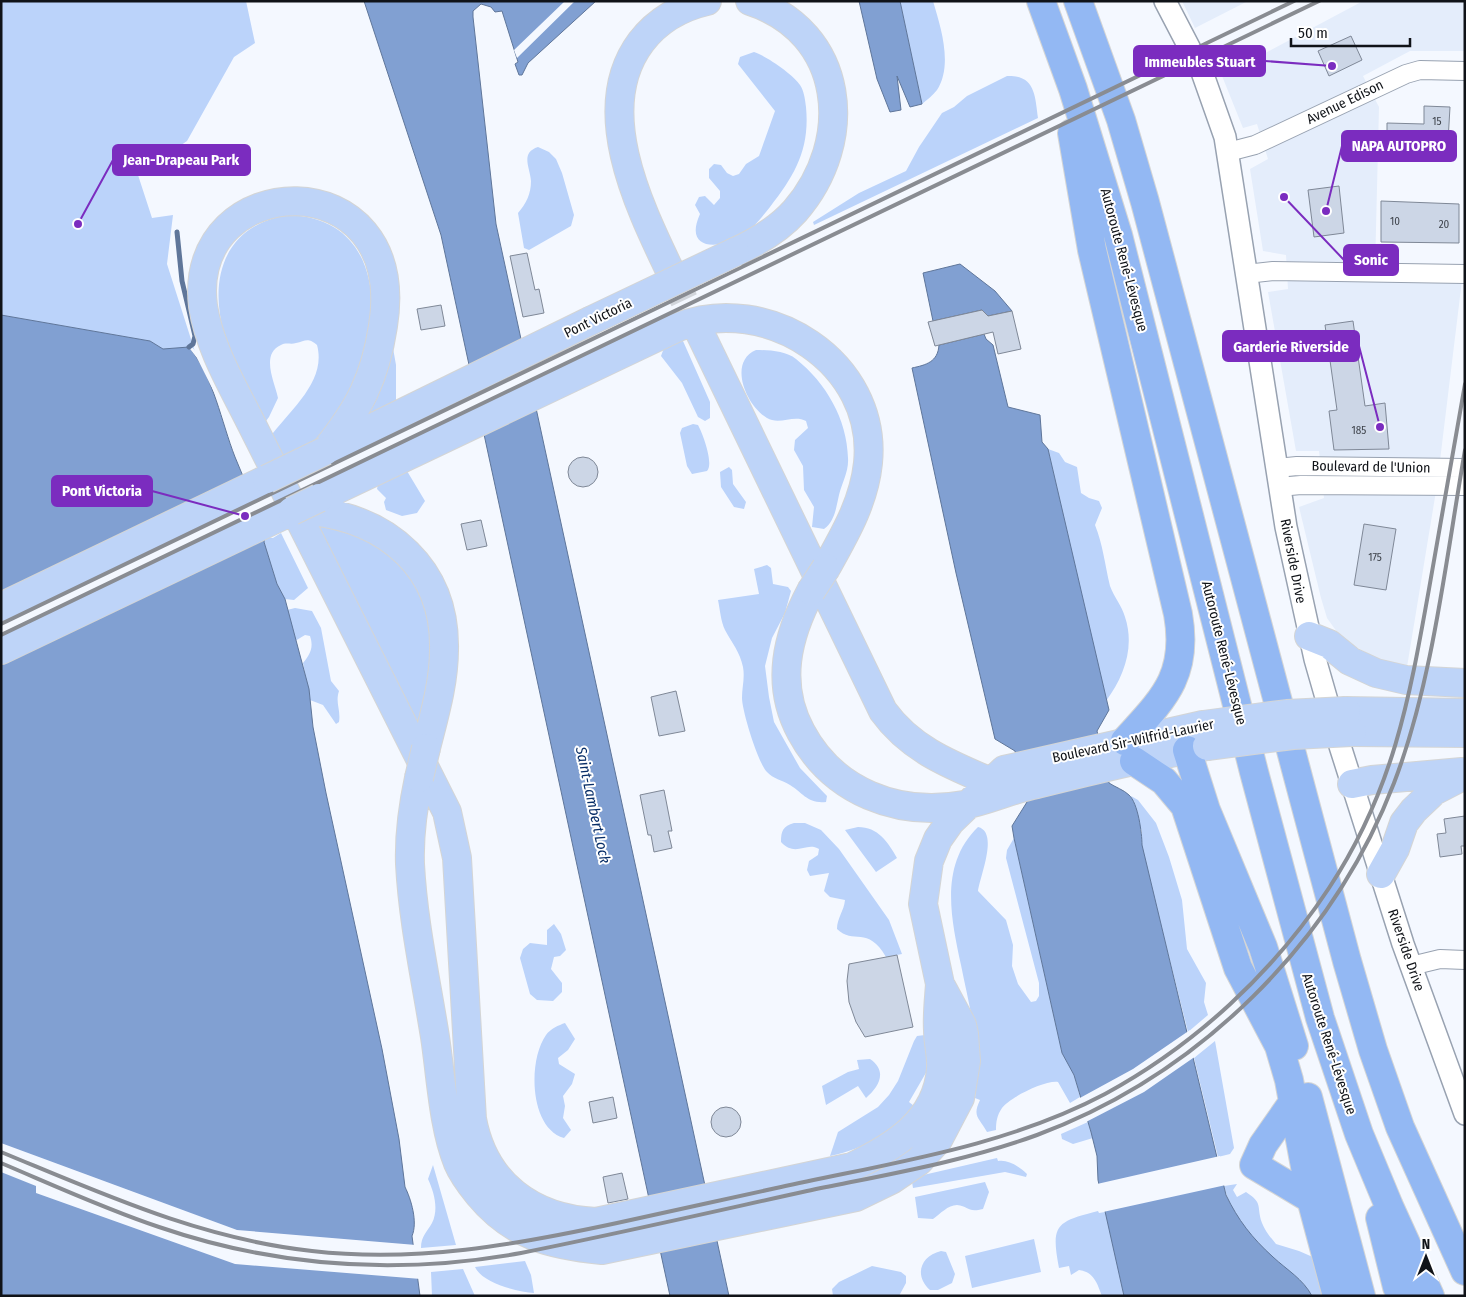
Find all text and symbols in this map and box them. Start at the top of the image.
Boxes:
scale bar [1291,15,1410,47]
text: 50 m [1298,24,1328,42]
callout: Immeubles Stuart [1134,46,1265,76]
text: Immeubles Stuart [1145,53,1256,71]
street label: Avenue Edison [1304,76,1386,128]
house number: 15 [1432,115,1442,128]
callout: NAPA AUTOPRO [1342,131,1456,161]
text: NAPA AUTOPRO [1352,137,1446,155]
callout: Jean-Drapeau Park [113,145,250,175]
text: Jean-Drapeau Park [122,151,239,169]
street label: Autoroute René-Lévesque [1097,187,1151,334]
house number: 10 [1390,215,1400,228]
house number: 20 [1439,218,1450,231]
callout: Sonic [1344,245,1398,275]
text: Sonic [1354,251,1388,269]
street label: Pont Victoria [561,294,635,342]
callout: Garderie Riverside [1223,331,1359,361]
text: Garderie Riverside [1233,338,1349,356]
house number: 185 [1352,424,1366,437]
street label: Boulevard de l'Union [1311,457,1431,477]
callout: Pont Victoria [52,476,152,506]
text: Pont Victoria [62,482,143,500]
street label: Riverside Drive [1276,517,1310,605]
house number: 175 [1368,551,1382,564]
street label: Autoroute René-Lévesque [1198,579,1250,727]
street label: Boulevard Sir-Wilfrid-Laurier [1051,716,1215,766]
water label: Saint-Lambert Lock [572,744,614,865]
street label: Riverside Drive [1384,907,1428,993]
street label: Autoroute René-Lévesque [1298,971,1360,1117]
north arrow [1401,1232,1451,1282]
text: N [1422,1236,1430,1253]

